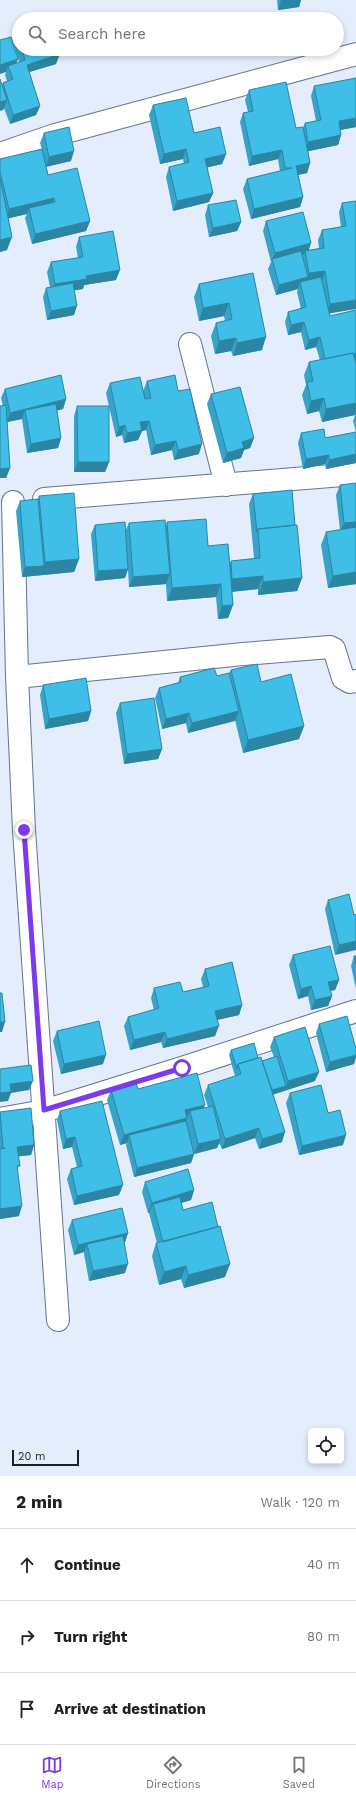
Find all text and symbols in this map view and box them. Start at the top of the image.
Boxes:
search box [12,12,344,56]
icon: search [26,23,48,45]
text: Search here [58,25,146,43]
route end [15,821,33,839]
route start [173,1059,191,1077]
map controls [308,1428,344,1464]
button: locate [308,1428,344,1464]
scale bar [12,1448,79,1467]
text: 20 m [18,1450,46,1463]
text: 2 min [16,1492,62,1512]
text: Walk · 120 m [261,1495,340,1510]
icon: ahead [16,1554,38,1576]
text: Continue [54,1556,121,1574]
text: 40 m [307,1557,340,1572]
icon: right [16,1626,38,1648]
text: Turn right [54,1628,127,1646]
text: 80 m [307,1629,340,1644]
icon: arrive [16,1698,38,1720]
text: Arrive at destination [54,1700,206,1718]
tab: Map [41,1754,64,1791]
tab: Directions [146,1754,200,1791]
tab: Saved [283,1754,315,1791]

